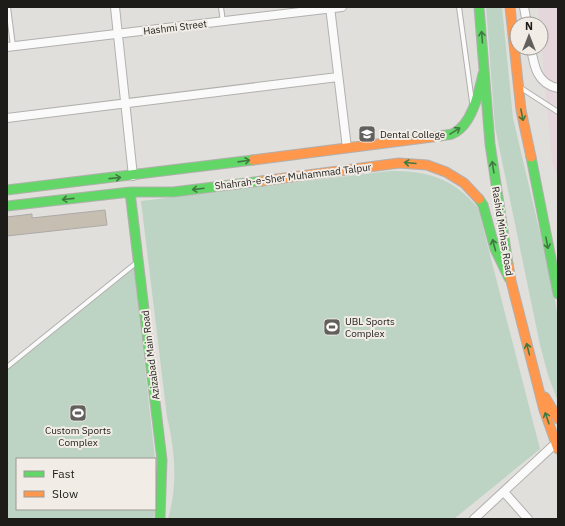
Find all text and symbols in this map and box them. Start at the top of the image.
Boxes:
north arrow [509,16,549,56]
street label: Hashmi Street [143,17,208,38]
text: N [525,19,533,33]
one-way arrow [478,31,485,44]
one-way arrow [518,108,526,121]
school or university icon: Dental College [357,124,377,144]
one-way arrow [450,127,461,135]
place label: Dental College [380,128,446,141]
one-way arrow [237,157,250,165]
street label: Shahrah-e-Sher Muhammad Talpur [214,160,372,193]
one-way arrow [404,160,417,167]
one-way arrow [489,161,497,174]
one-way arrow [108,174,121,182]
one-way arrow [192,185,205,193]
street label: Rashid Minhas Road [489,185,516,277]
one-way arrow [62,195,75,203]
one-way arrow [543,236,551,249]
one-way arrow [490,239,498,252]
street label: Azizabad Main Road [139,310,162,400]
place label: UBL Sports Complex [345,315,395,340]
sports icon: UBL Sports Complex [322,317,342,337]
one-way arrow [524,343,532,356]
sports icon: Custom Sports Complex [68,403,88,423]
one-way arrow [543,412,550,425]
place label: Custom Sports Complex [45,424,111,449]
legend [16,458,156,510]
text: Fast [52,466,75,481]
text: Slow [52,486,78,501]

